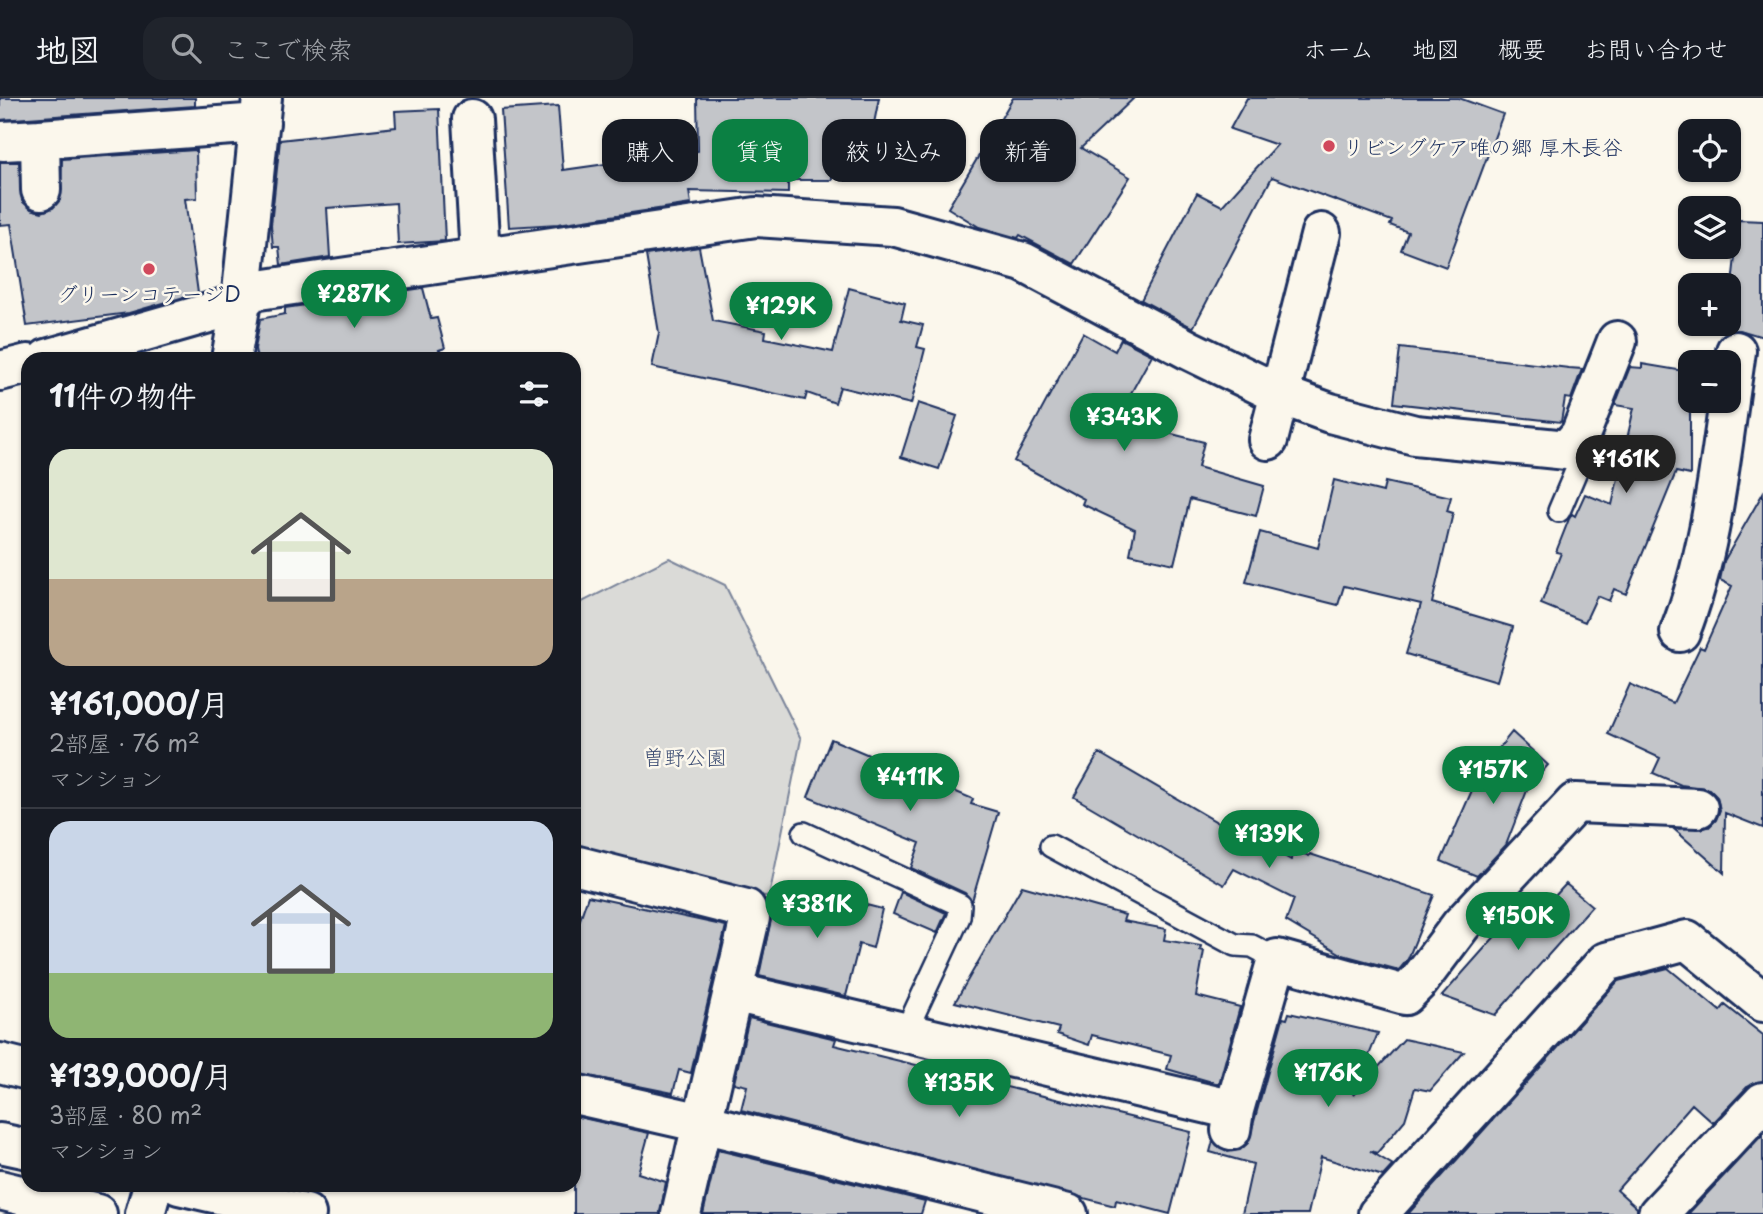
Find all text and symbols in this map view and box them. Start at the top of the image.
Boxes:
search box [143,17,633,80]
text: 地図 [35,23,101,73]
icon: search [167,29,205,67]
text: ここで検索 [223,29,353,68]
text: ホーム [1303,30,1374,66]
text: 地図 [1412,30,1460,66]
text: 概要 [1498,30,1546,66]
text: お問い合わせ [1584,30,1728,66]
chip: 購入 [602,119,698,182]
chip: 賃貸 [712,119,808,182]
chip: 絞り込み [822,119,966,182]
chip: 新着 [980,119,1076,182]
map controls [1678,119,1741,413]
button: locate [1678,119,1741,182]
place label: リビングケア唯の郷 厚木長谷 [1343,130,1623,162]
marker: リビングケア唯の郷 厚木長谷 [1321,138,1337,154]
button: layers [1678,196,1741,259]
marker: グリーンコテージD [141,261,157,277]
pin: ¥287K [305,271,403,330]
button: + [1678,273,1741,336]
text: ¥287K [317,275,391,310]
place label: グリーンコテージD [57,277,241,309]
pin: ¥129K [732,282,830,342]
text: ¥129K [745,287,817,322]
button: − [1678,350,1741,413]
text: 11件の物件 [49,372,196,417]
icon: filters [515,375,553,413]
pin: ¥343K [1075,394,1173,453]
text: ¥343K [1086,398,1162,433]
pin: ¥161K [1577,436,1675,495]
text: ¥161K [1592,440,1660,475]
icon: home [238,494,364,620]
text: ¥161,000/月 [49,680,229,725]
text: 2部屋 · 76 m² [49,725,200,760]
park label: 曽野公園 [643,740,727,772]
pin: ¥157K [1444,746,1542,806]
text: ¥157K [1458,751,1528,786]
pin: ¥411K [861,754,959,813]
text: ¥411K [876,758,944,793]
text: マンション [49,760,163,795]
pin: ¥139K [1220,810,1318,870]
text: ¥139K [1234,815,1304,850]
icon: home [238,866,364,992]
pin: ¥381K [768,880,866,940]
text: ¥381K [781,885,853,920]
pin: ¥150K [1469,892,1567,952]
text: ¥150K [1482,897,1554,932]
pin: ¥176K [1279,1049,1377,1109]
text: ¥139,000/月 [49,1052,233,1097]
text: ¥176K [1293,1054,1363,1089]
pin: ¥135K [910,1060,1008,1119]
text: ¥135K [924,1064,994,1099]
text: 3部屋 · 80 m² [49,1097,202,1132]
text: マンション [49,1132,163,1167]

